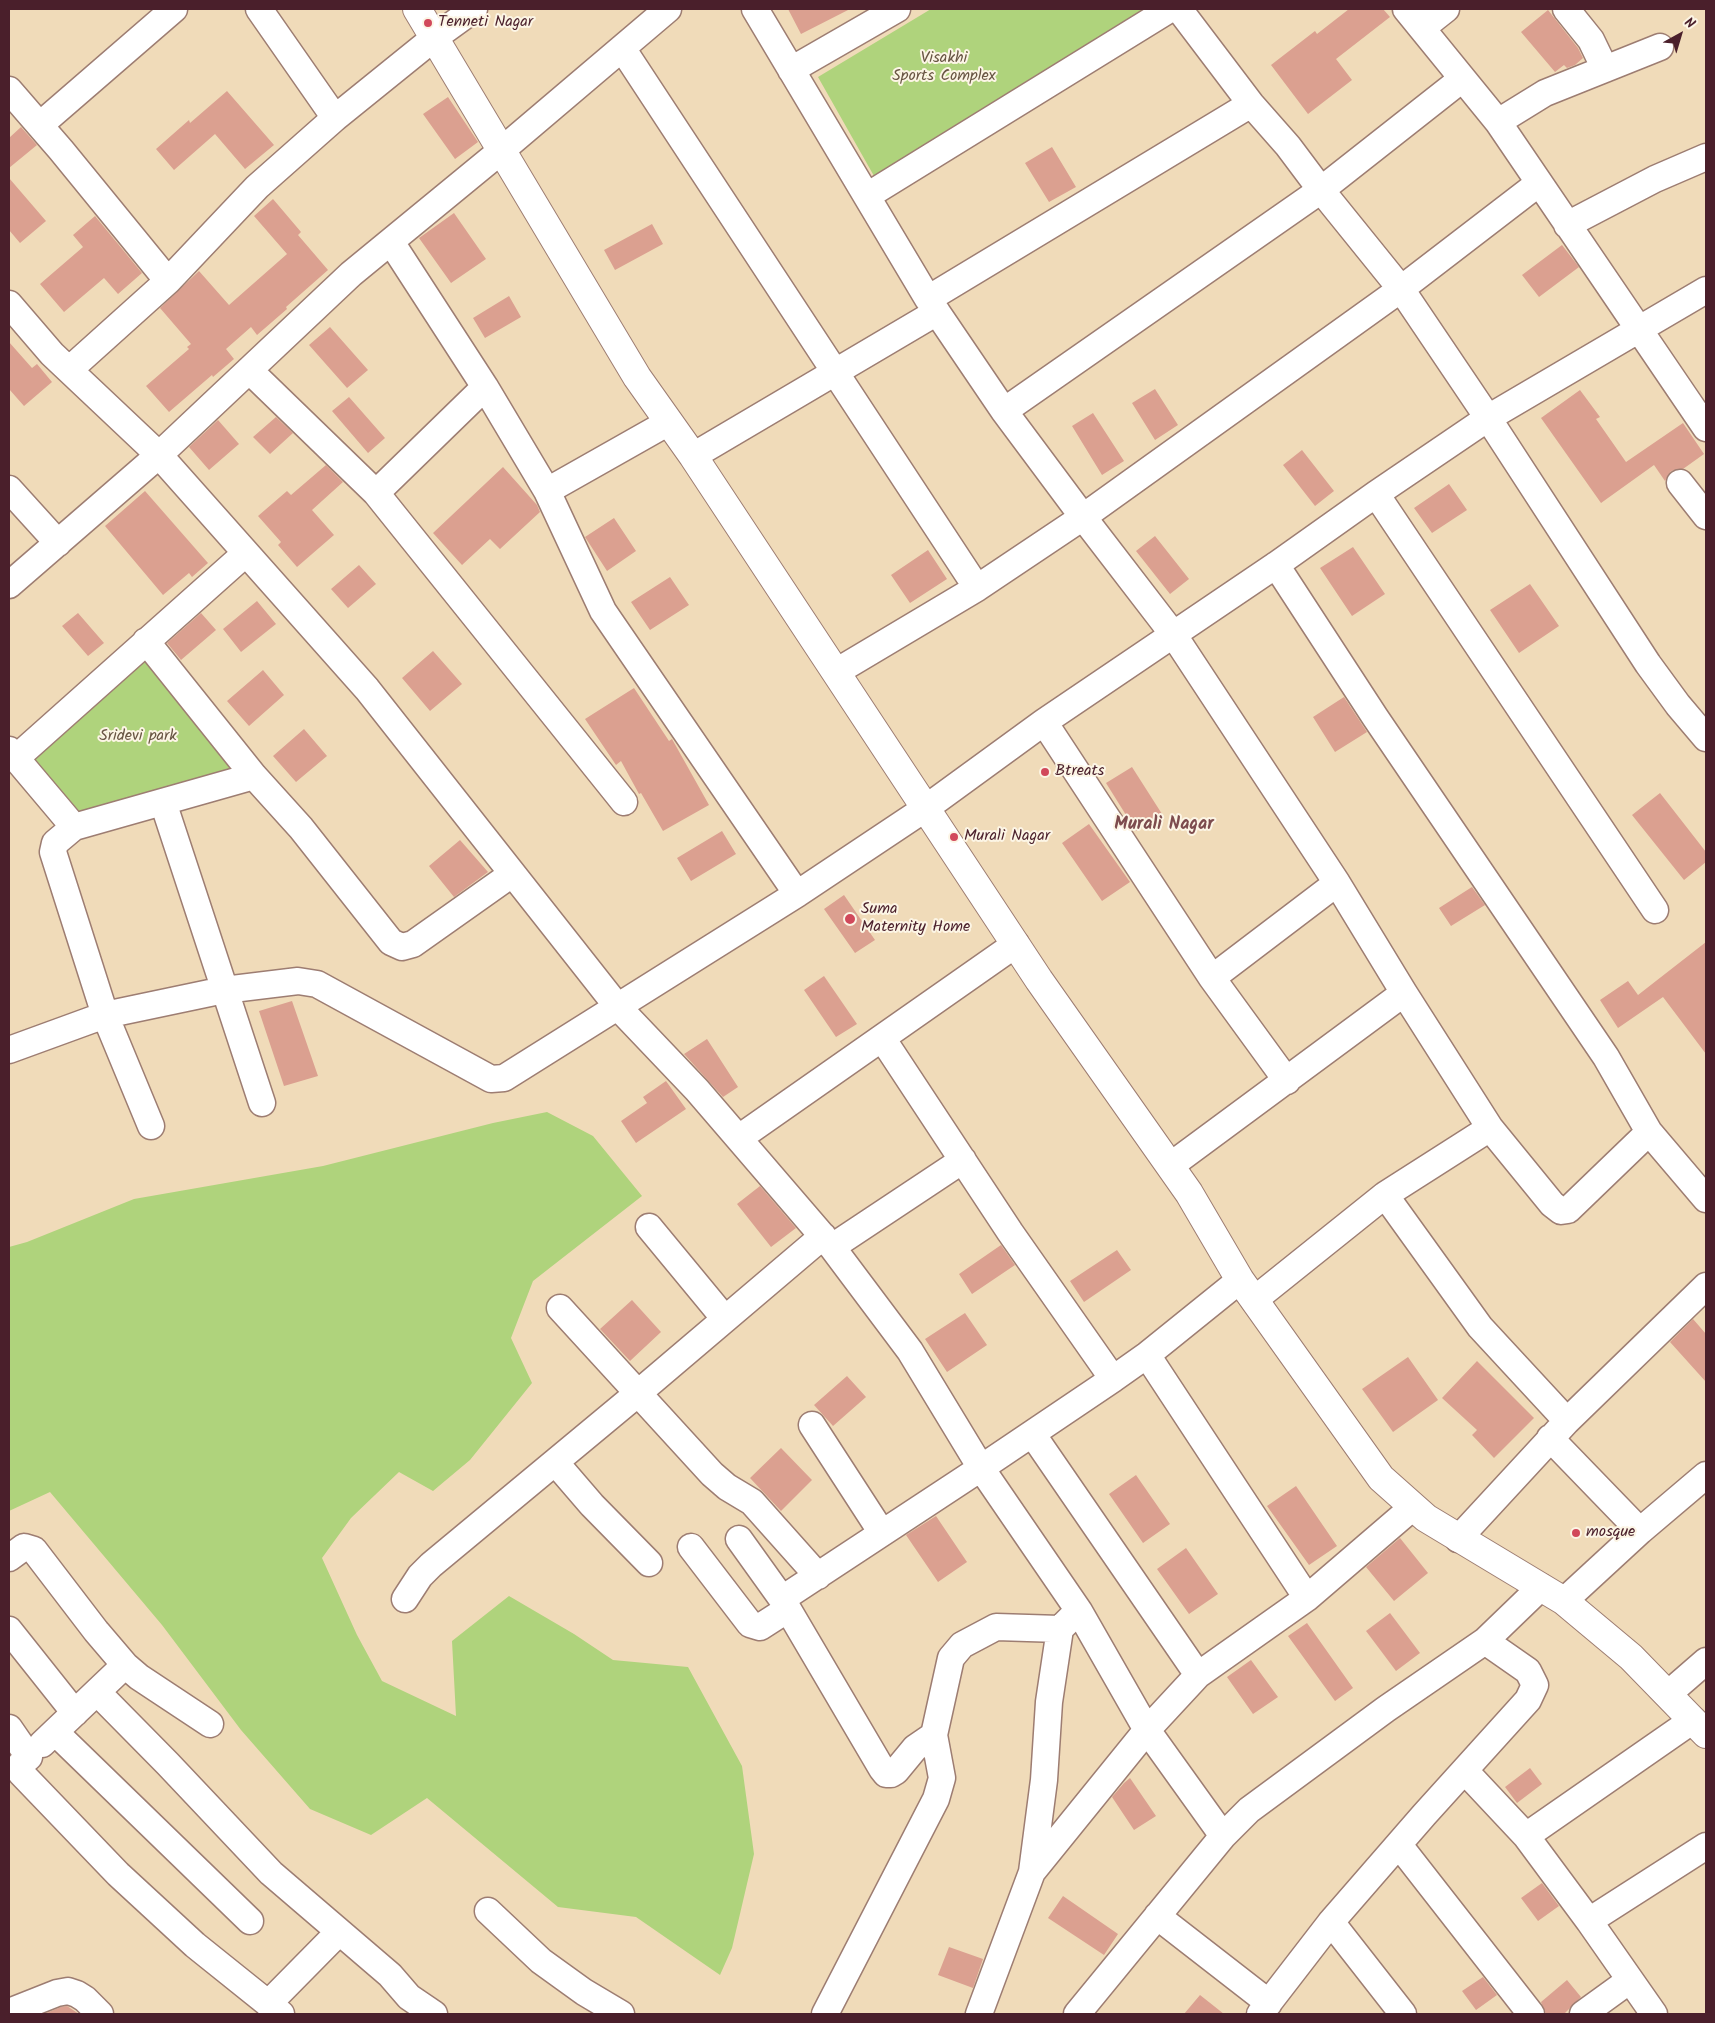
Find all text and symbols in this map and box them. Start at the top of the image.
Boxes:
north arrow [1655,10,1705,60]
text: N [1679,12,1700,35]
place label: Tenneti Nagar [438,13,533,33]
marker: Tenneti Nagar [422,17,434,29]
park label: Visakhi Sports Complex [892,49,996,87]
park label: Sridevi park [99,727,177,747]
place label: Btreats [1055,762,1104,782]
marker: Btreats [1039,766,1051,778]
district label: Murali Nagar [1114,815,1214,837]
place label: Murali Nagar [964,827,1050,847]
marker: Murali Nagar [948,831,960,843]
place label: Suma Maternity Home [861,900,970,938]
marker: Suma Maternity Home [843,912,857,926]
place label: mosque [1586,1523,1635,1543]
marker: mosque [1570,1527,1582,1539]

